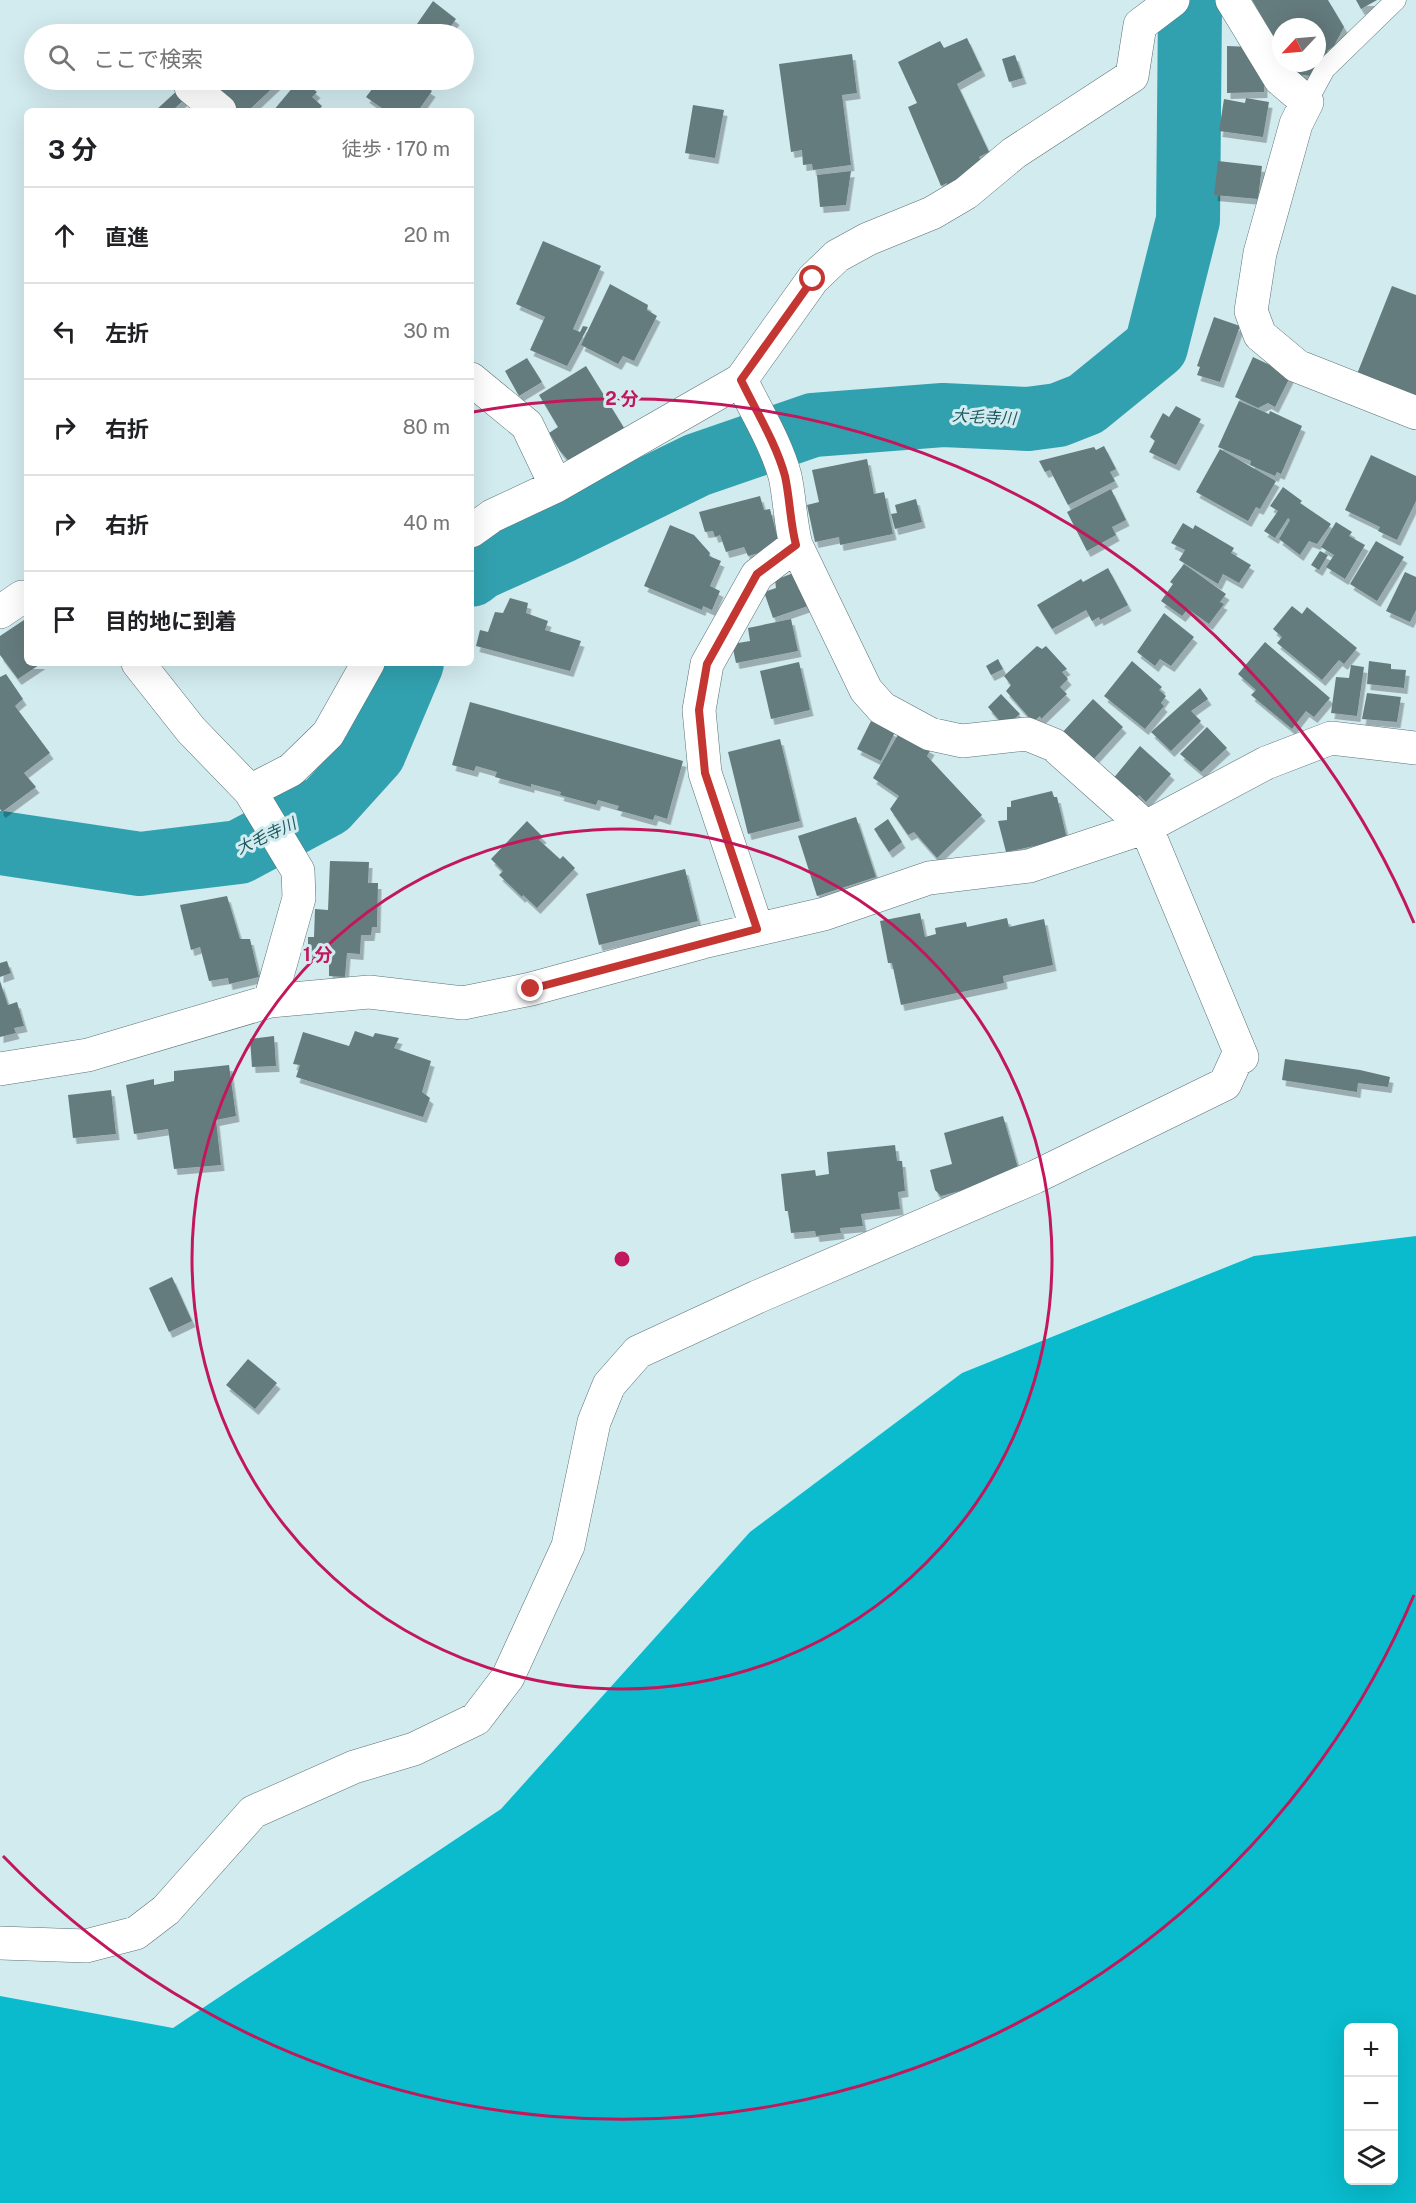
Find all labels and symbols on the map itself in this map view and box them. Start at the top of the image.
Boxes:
north arrow [1272,18,1326,72]
route start [799,265,825,291]
text: 2 分 [605,388,639,409]
water label: 大毛寺川 [952,406,1018,428]
water label: 大毛寺川 [233,813,301,858]
text: 1 分 [303,944,333,965]
route end [517,975,543,1001]
centre of rings [612,1249,632,1269]

